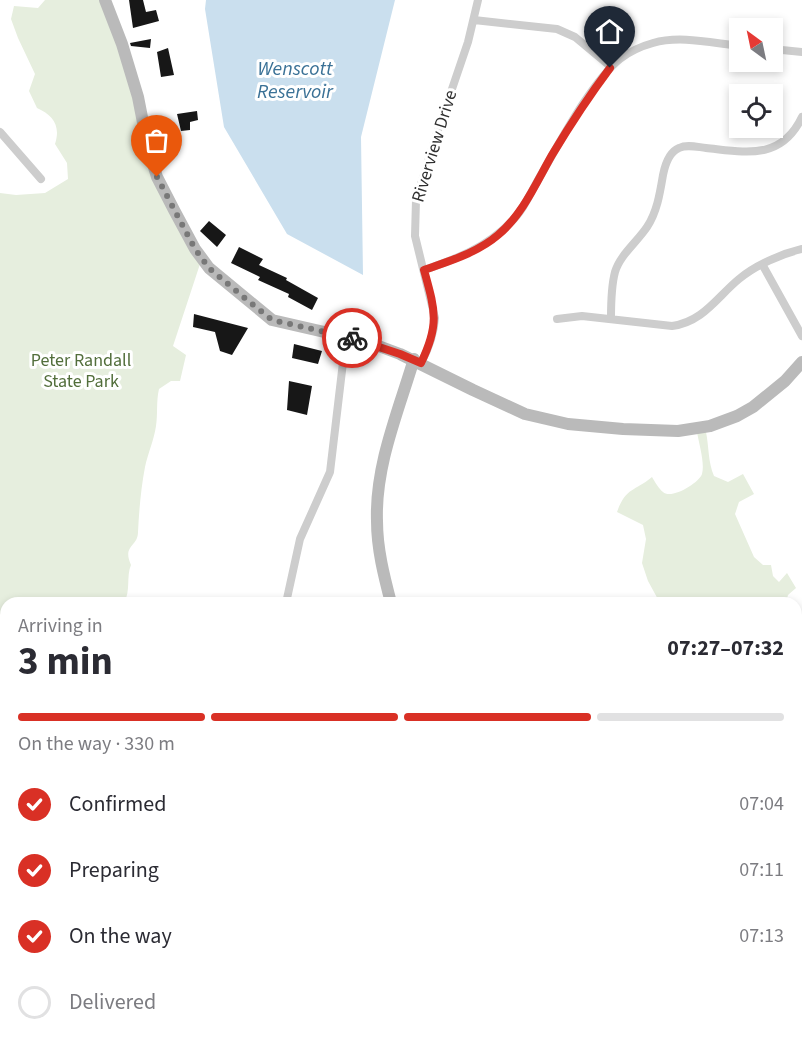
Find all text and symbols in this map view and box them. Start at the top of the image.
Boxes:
pin [584,6,635,68]
icon: home [593,15,626,48]
north arrow [729,18,783,72]
map controls [729,18,783,138]
water label: Wenscott Reservoir [257,55,334,106]
button: locate [729,84,783,138]
street label: Riverview Drive [406,87,463,205]
pin [131,115,182,177]
icon: bag [140,124,173,157]
courier [322,308,382,368]
icon: bike [336,322,369,355]
park label: Peter Randall State Park [31,348,131,394]
text: Arriving in [18,612,103,640]
text: 07:27–07:32 [667,632,784,664]
text: 3 min [18,634,113,690]
text: On the way · 330 m [18,730,175,758]
icon: check [18,788,51,821]
text: Confirmed [69,788,166,820]
text: 07:04 [739,790,784,818]
icon: check [18,854,51,887]
text: Preparing [69,854,159,886]
text: 07:11 [739,856,784,884]
icon: check [18,920,51,953]
text: On the way [69,920,172,952]
text: 07:13 [739,922,784,950]
text: Delivered [69,986,156,1018]

